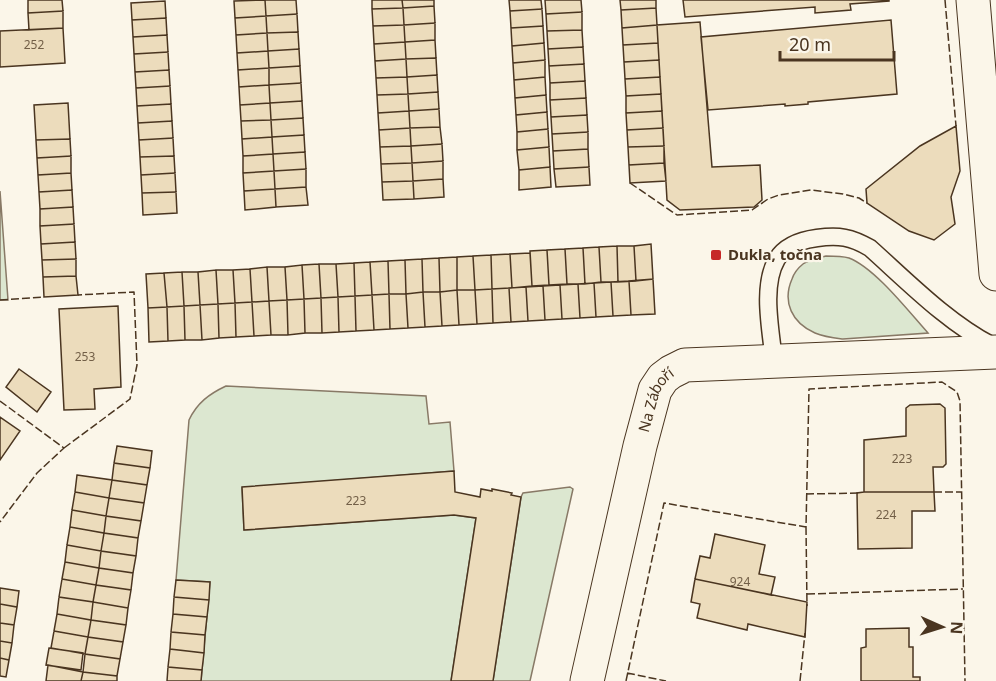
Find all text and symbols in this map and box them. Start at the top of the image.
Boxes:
scale bar [780,24,894,62]
text: 20 m [789,32,831,56]
house number: 252 [24,36,44,53]
place label: Dukla, točna [728,244,822,264]
marker: Dukla, točna [709,248,723,262]
house number: 253 [75,348,95,365]
street label: Na Záboří [633,362,678,434]
house number: 223 [892,450,912,467]
house number: 223 [346,492,366,509]
house number: 224 [876,506,896,523]
house number: 924 [730,573,750,590]
north arrow [912,597,972,657]
text: N [946,621,968,635]

